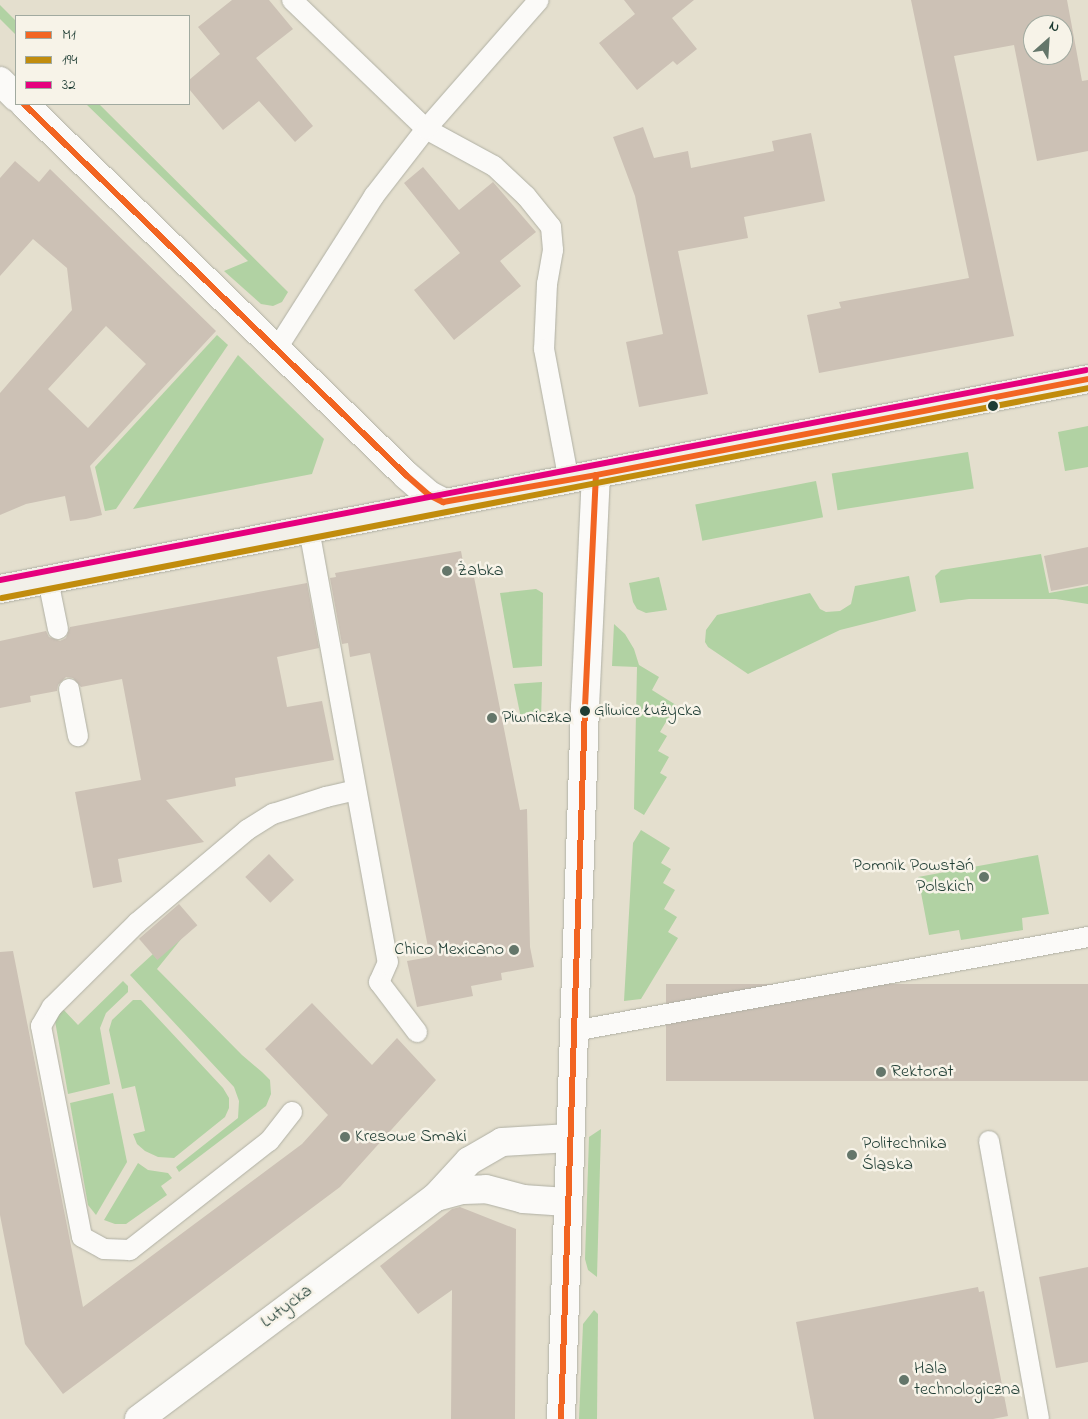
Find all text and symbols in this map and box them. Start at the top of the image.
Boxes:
legend [15,15,190,105]
north arrow [1023,15,1073,65]
text: N [1045,15,1063,38]
text: M1 [62,24,76,46]
text: 194 [62,49,77,71]
text: 32 [62,74,76,96]
unlabelled marker [988,401,998,411]
place label: Żabka [457,560,504,582]
marker: Żabka [441,565,453,577]
place label: Gliwice Łużycka [594,701,701,721]
marker: Gliwice Łużycka [580,706,590,716]
place label: Piwniczka [502,707,572,729]
marker: Piwniczka [486,712,498,724]
place label: Pomnik Powstań Polskich [853,856,974,899]
marker: Pomnik Powstań Polskich [978,871,990,883]
place label: Chico Mexicano [394,939,504,961]
marker: Chico Mexicano [508,944,520,956]
place label: Rektorat [891,1061,954,1083]
marker: Rektorat [875,1066,887,1078]
place label: Kresowe Smaki [355,1126,467,1148]
marker: Kresowe Smaki [339,1131,351,1143]
place label: Politechnika Śląska [862,1134,947,1176]
marker: Politechnika Śląska [846,1149,858,1161]
street label: Lutycka [257,1281,317,1333]
place label: Hala technologiczna [914,1359,1020,1402]
marker: Hala technologiczna [898,1374,910,1386]

